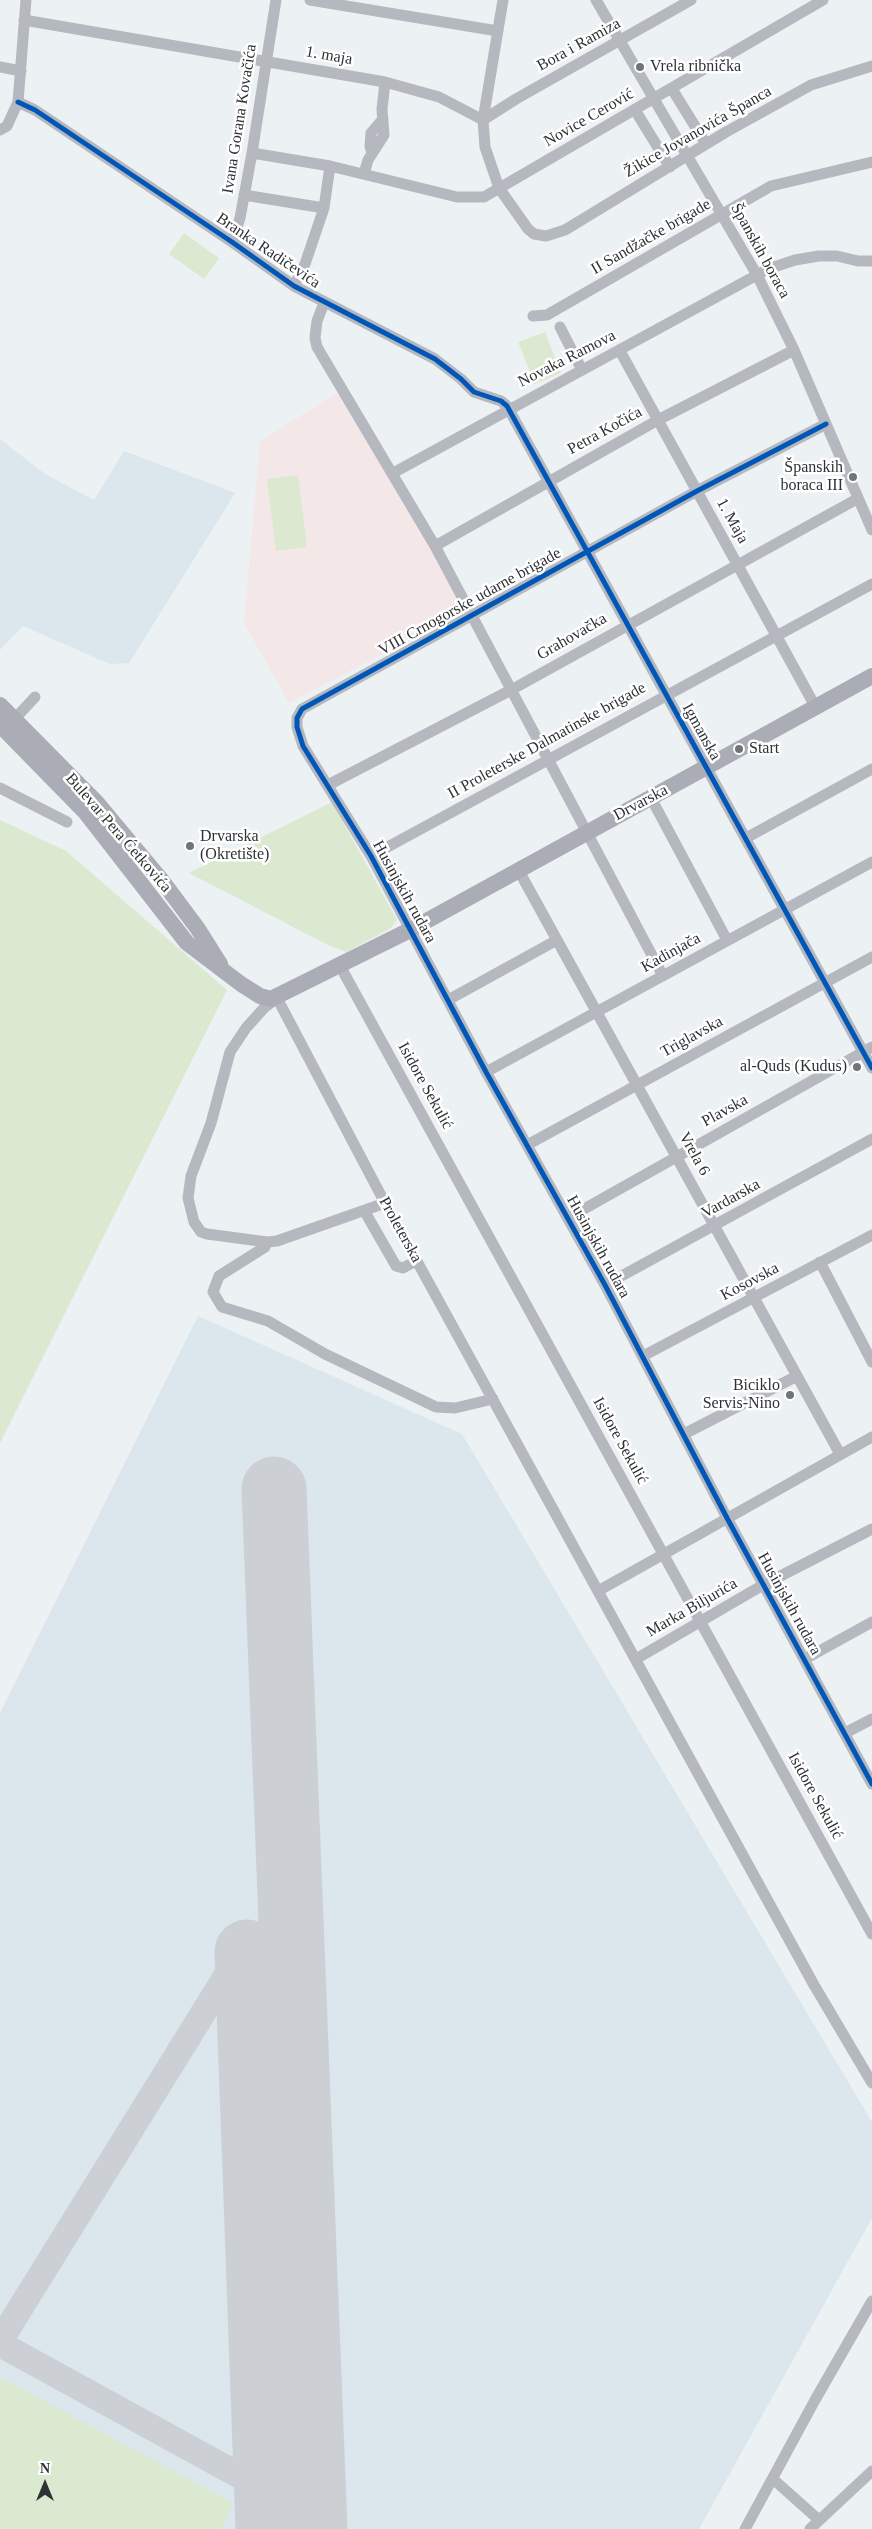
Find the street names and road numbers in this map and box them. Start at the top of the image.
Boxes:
street label: Bora i Ramiza [534,14,624,76]
street label: 1. maja [304,42,354,70]
street label: Ivana Gorana Kovačića [219,43,261,195]
street label: Žikice Jovanovića Španca [621,82,775,182]
street label: Novice Cerović [541,84,637,152]
street label: II Sandžačke brigade [588,195,714,279]
street label: Španskih boraca [726,200,794,302]
street label: Branka Radičevića [212,209,324,293]
street label: Novaka Ramova [515,326,619,392]
street label: Petra Kočića [564,403,646,459]
street label: 1. Maja [712,495,752,547]
street label: VIII Crnogorske udarne brigade [375,544,565,660]
street label: Grahovačka [534,609,610,665]
street label: II Proleterske Dalmatinske brigade [445,678,649,804]
street label: Igmanska [678,700,724,764]
street label: Bulevar Pera Ćetkovića [61,769,175,897]
street label: Drvarska [611,781,671,825]
street label: Husinjskih rudara [368,837,440,947]
street label: Kadinjača [638,929,704,977]
street label: Triglavska [658,1012,726,1062]
street label: Isidore Sekulić [393,1039,457,1133]
street label: Plavska [699,1091,751,1131]
street label: Vrela 6 [674,1129,714,1179]
street label: Vardarska [698,1175,764,1223]
street label: Husinjskih rudara [562,1192,634,1302]
street label: Proleterska [374,1194,426,1266]
street label: Kosovska [718,1259,782,1305]
street label: Isidore Sekulić [588,1394,652,1488]
street label: Husinjskih rudara [753,1549,825,1659]
street label: Marka Biljurića [643,1574,741,1642]
street label: Isidore Sekulić [783,1749,847,1843]

